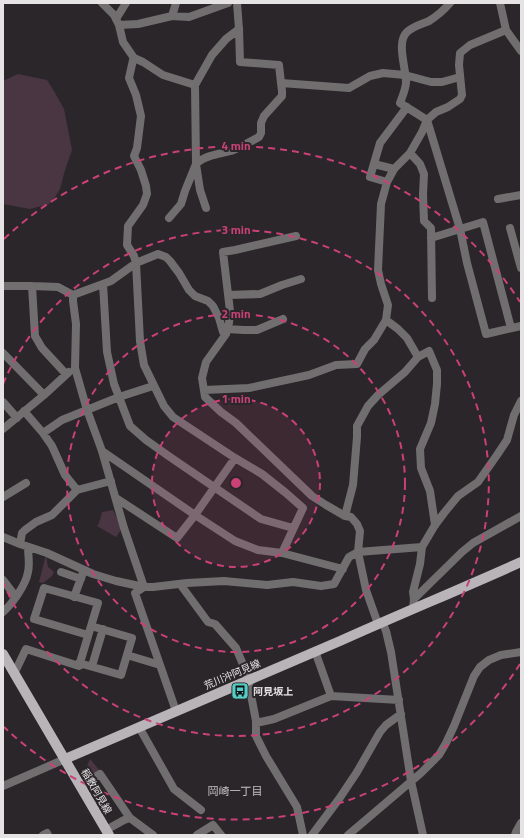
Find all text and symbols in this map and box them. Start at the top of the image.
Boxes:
text: 4 min [221,136,251,155]
text: 3 min [221,220,251,239]
text: 2 min [221,304,251,323]
text: 1 min [221,389,251,408]
centre of rings [229,476,243,490]
street label: 荒川沖阿見線 [202,656,263,693]
bus stop icon: 阿見坂上 [230,681,250,701]
place label: 阿見坂上 [253,684,293,699]
street label: 稲敷阿見線 [78,766,116,817]
district label: 岡崎一丁目 [208,783,263,799]

